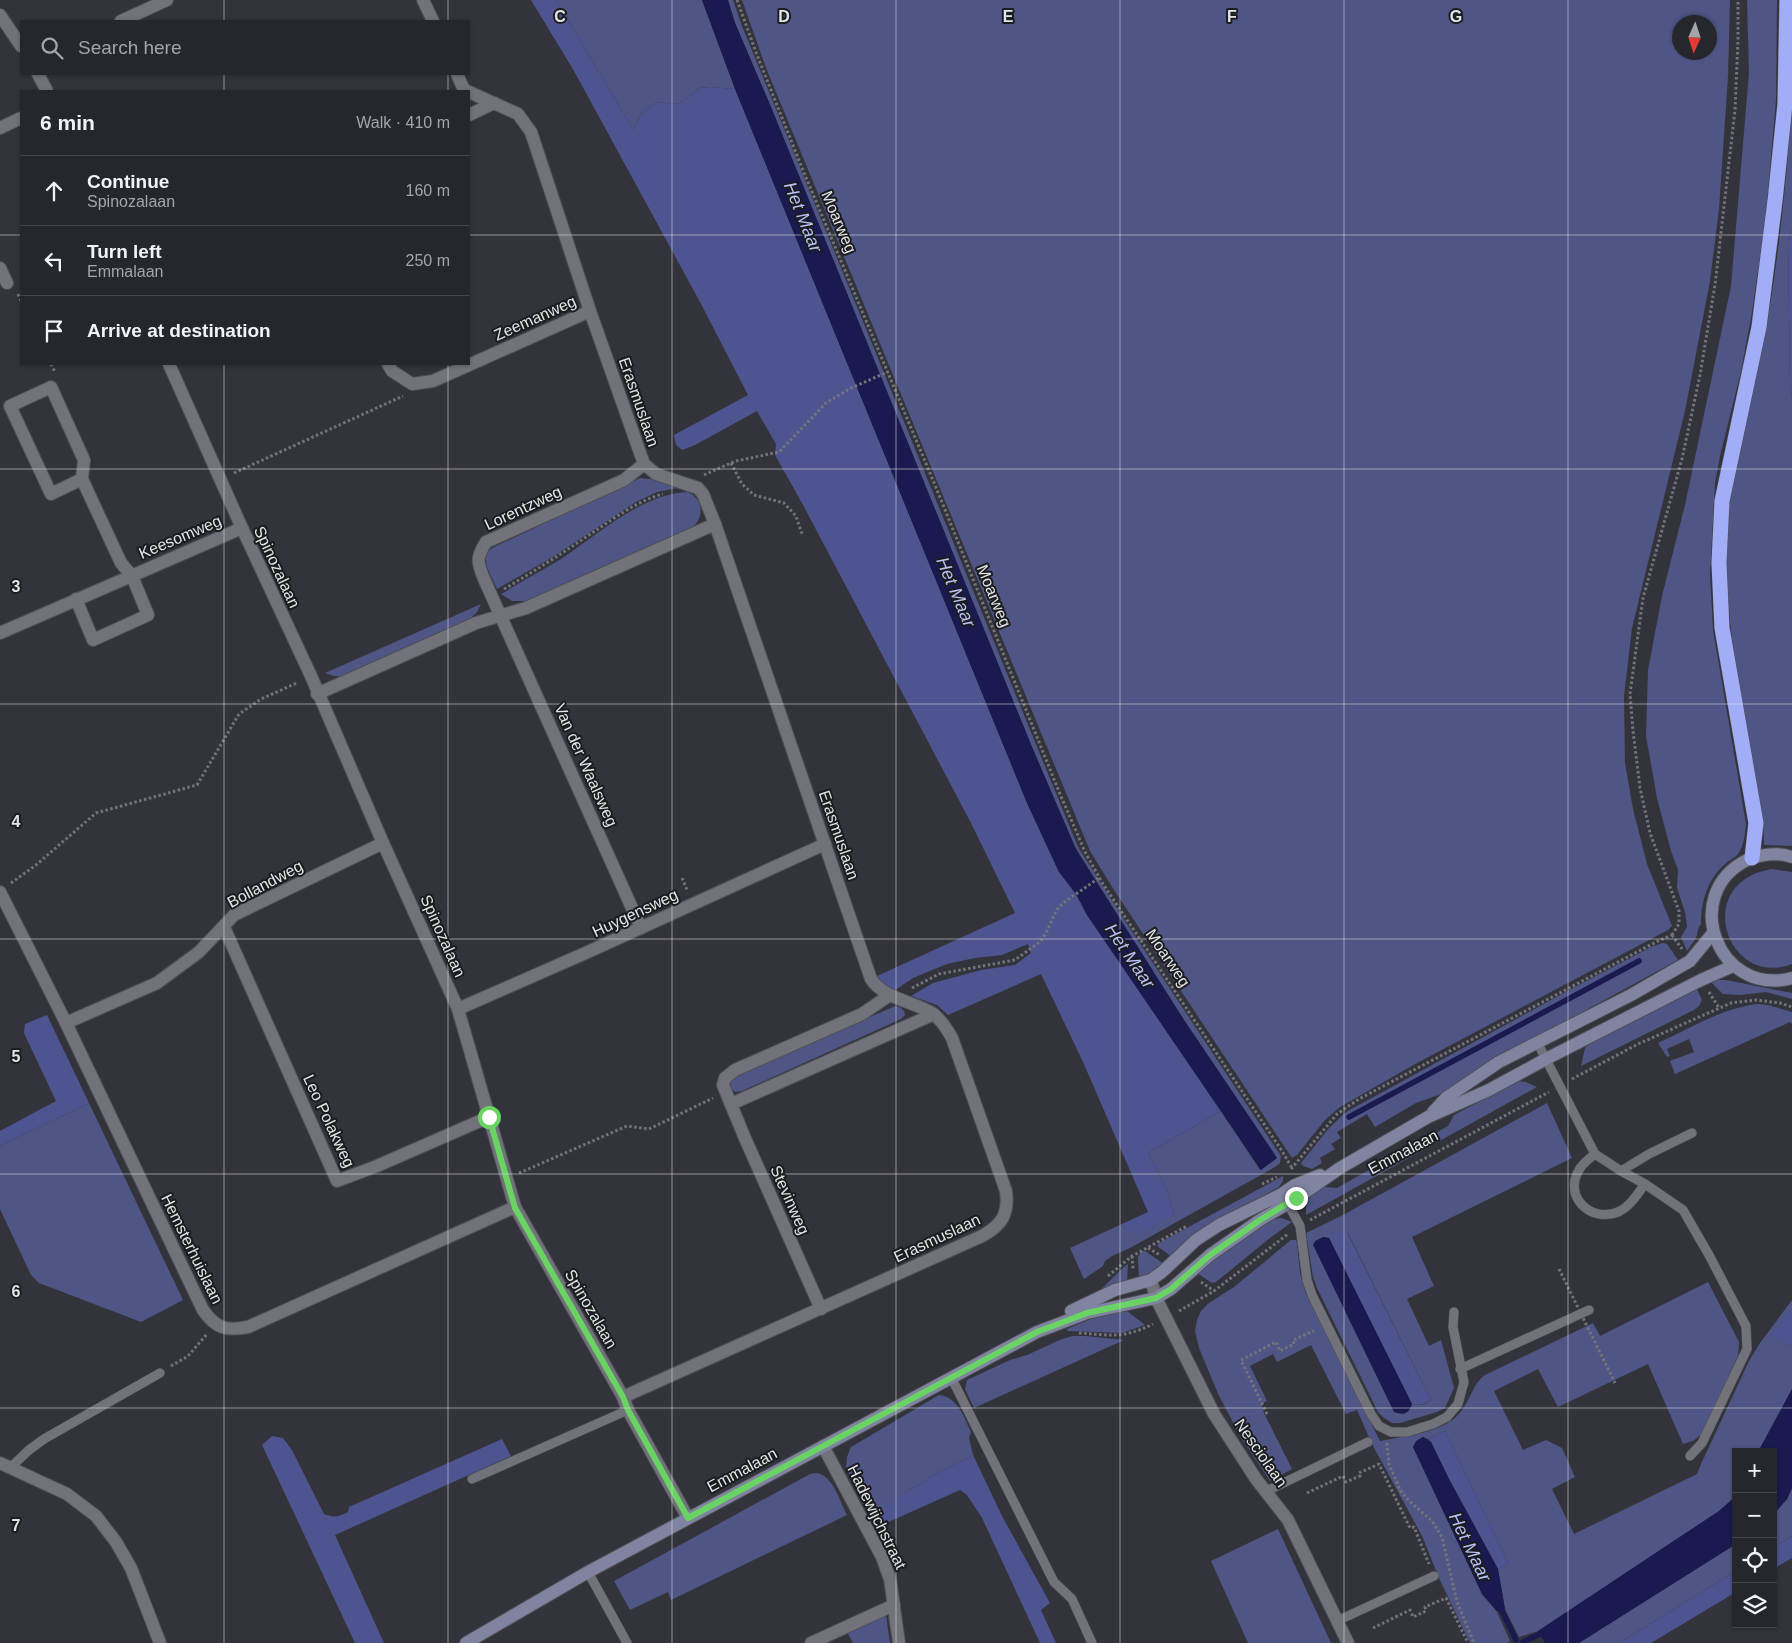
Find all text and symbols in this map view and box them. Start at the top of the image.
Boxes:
text: C [554,8,566,25]
text: D [778,8,790,25]
text: E [1003,8,1014,25]
text: F [1227,8,1237,25]
text: G [1450,8,1462,25]
north arrow [1672,15,1717,60]
search box [20,20,470,75]
icon: search [38,34,66,62]
text: Search here [78,37,182,58]
text: 6 min [40,111,95,134]
text: Walk · 410 m [356,114,450,131]
text: Continue [87,171,169,192]
icon: ahead [40,177,68,205]
water label: Het Maar [780,179,827,256]
text: 160 m [406,182,450,199]
street label: Moarweg [818,188,860,256]
text: Spinozalaan [87,193,175,210]
text: Turn left [87,241,162,262]
icon: left [40,247,68,275]
text: 250 m [406,252,450,269]
text: Emmalaan [87,263,163,280]
street label: Zeemanweg [491,292,579,344]
icon: arrive [40,317,68,345]
text: Arrive at destination [87,320,271,341]
street label: Erasmuslaan [616,355,662,449]
street label: Lorentzweg [482,483,564,533]
street label: Keesomweg [136,512,224,562]
street label: Spinozalaan [251,523,303,611]
water label: Het Maar [932,554,980,631]
street label: Moarweg [974,562,1014,630]
text: 3 [12,578,21,595]
street label: Van der Waalsweg [551,701,621,829]
street label: Erasmuslaan [816,788,862,882]
text: 4 [12,813,21,830]
street label: Bollandweg [224,857,306,911]
street label: Huygensweg [589,886,681,940]
street label: Spinozalaan [417,892,469,980]
water label: Het Maar [1101,920,1160,993]
street label: Moarweg [1143,926,1193,990]
text: 5 [12,1048,21,1065]
street label: Leo Polakweg [300,1072,358,1170]
route start [478,1106,501,1129]
street label: Emmalaan [1365,1127,1441,1177]
street label: Stevinweg [767,1163,813,1237]
route end [1285,1187,1308,1210]
street label: Hemsterhuislaan [158,1191,226,1307]
street label: Erasmuslaan [891,1211,983,1265]
street label: Spinozalaan [562,1267,620,1351]
text: 6 [12,1283,21,1300]
street label: Nesciolaan [1231,1416,1291,1490]
street label: Emmalaan [704,1445,780,1495]
map controls [1732,1448,1777,1628]
button: + [1732,1448,1777,1493]
street label: Hadewijchstraat [844,1462,910,1572]
button: − [1732,1493,1777,1538]
water label: Het Maar [1445,1509,1496,1586]
text: 7 [12,1517,21,1534]
button: locate [1732,1538,1777,1583]
button: layers [1732,1583,1777,1628]

